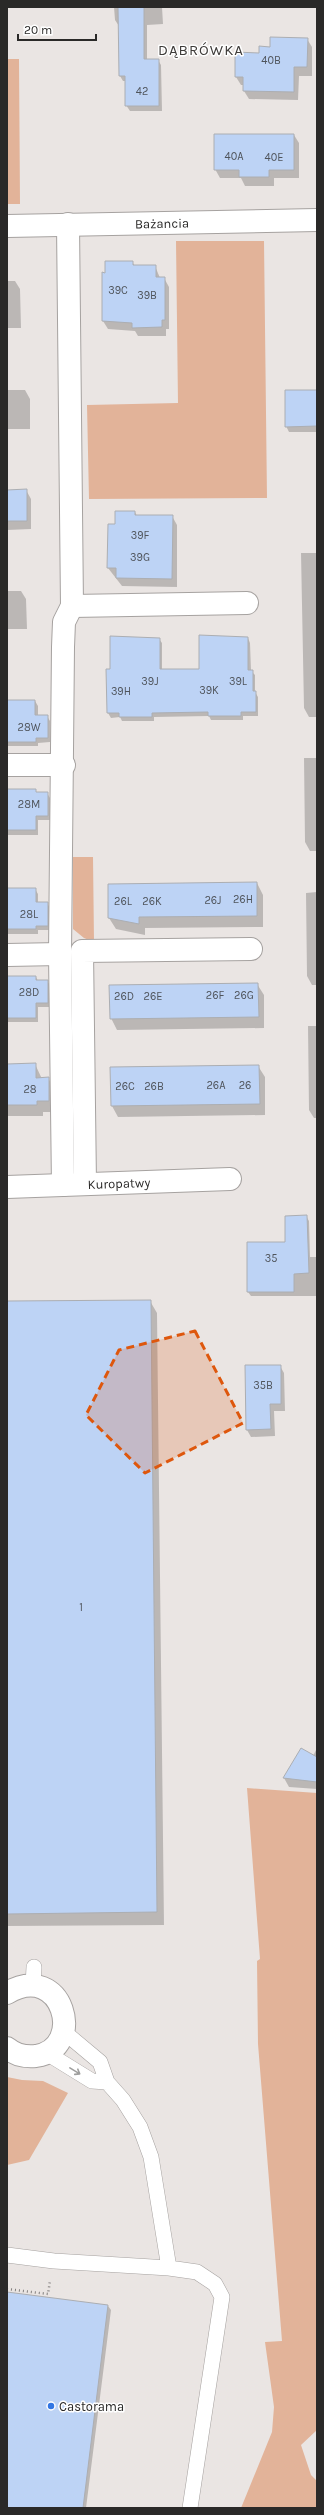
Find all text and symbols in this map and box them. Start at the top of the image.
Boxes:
scale bar [18,16,96,42]
text: 20 m [24,23,52,37]
district label: DĄBRÓWKA [158,41,244,59]
house number: 40B [261,54,281,67]
house number: 42 [136,85,148,98]
house number: 40A [225,150,244,163]
house number: 40E [265,151,283,164]
street label: Bażancia [135,215,189,231]
house number: 39C [108,284,128,297]
house number: 39B [137,289,157,302]
house number: 39F [131,529,150,542]
house number: 39G [130,551,150,564]
house number: 39J [141,675,159,688]
house number: 39L [229,675,248,688]
house number: 39K [199,684,219,697]
house number: 39H [111,685,131,698]
house number: 28W [18,721,41,734]
house number: 28M [18,798,40,811]
house number: 26H [233,893,253,906]
house number: 26J [204,894,222,907]
house number: 26L [114,895,133,908]
house number: 26K [142,895,162,908]
house number: 28L [20,908,39,921]
house number: 28D [19,986,39,999]
house number: 26F [206,989,224,1002]
house number: 26G [234,989,254,1002]
house number: 26D [114,990,134,1003]
house number: 26E [144,990,162,1003]
house number: 26A [207,1079,226,1092]
house number: 26 [239,1079,251,1092]
house number: 26C [115,1080,135,1093]
house number: 26B [144,1080,164,1093]
house number: 28 [23,1083,37,1096]
street label: Kuropatwy [87,1174,151,1192]
house number: 35 [265,1252,277,1265]
house number: 35B [253,1379,273,1392]
house number: 1 [79,1601,83,1614]
one-way arrow [69,2067,81,2075]
place label: Castorama [59,2399,124,2414]
marker: Castorama [46,2401,56,2411]

